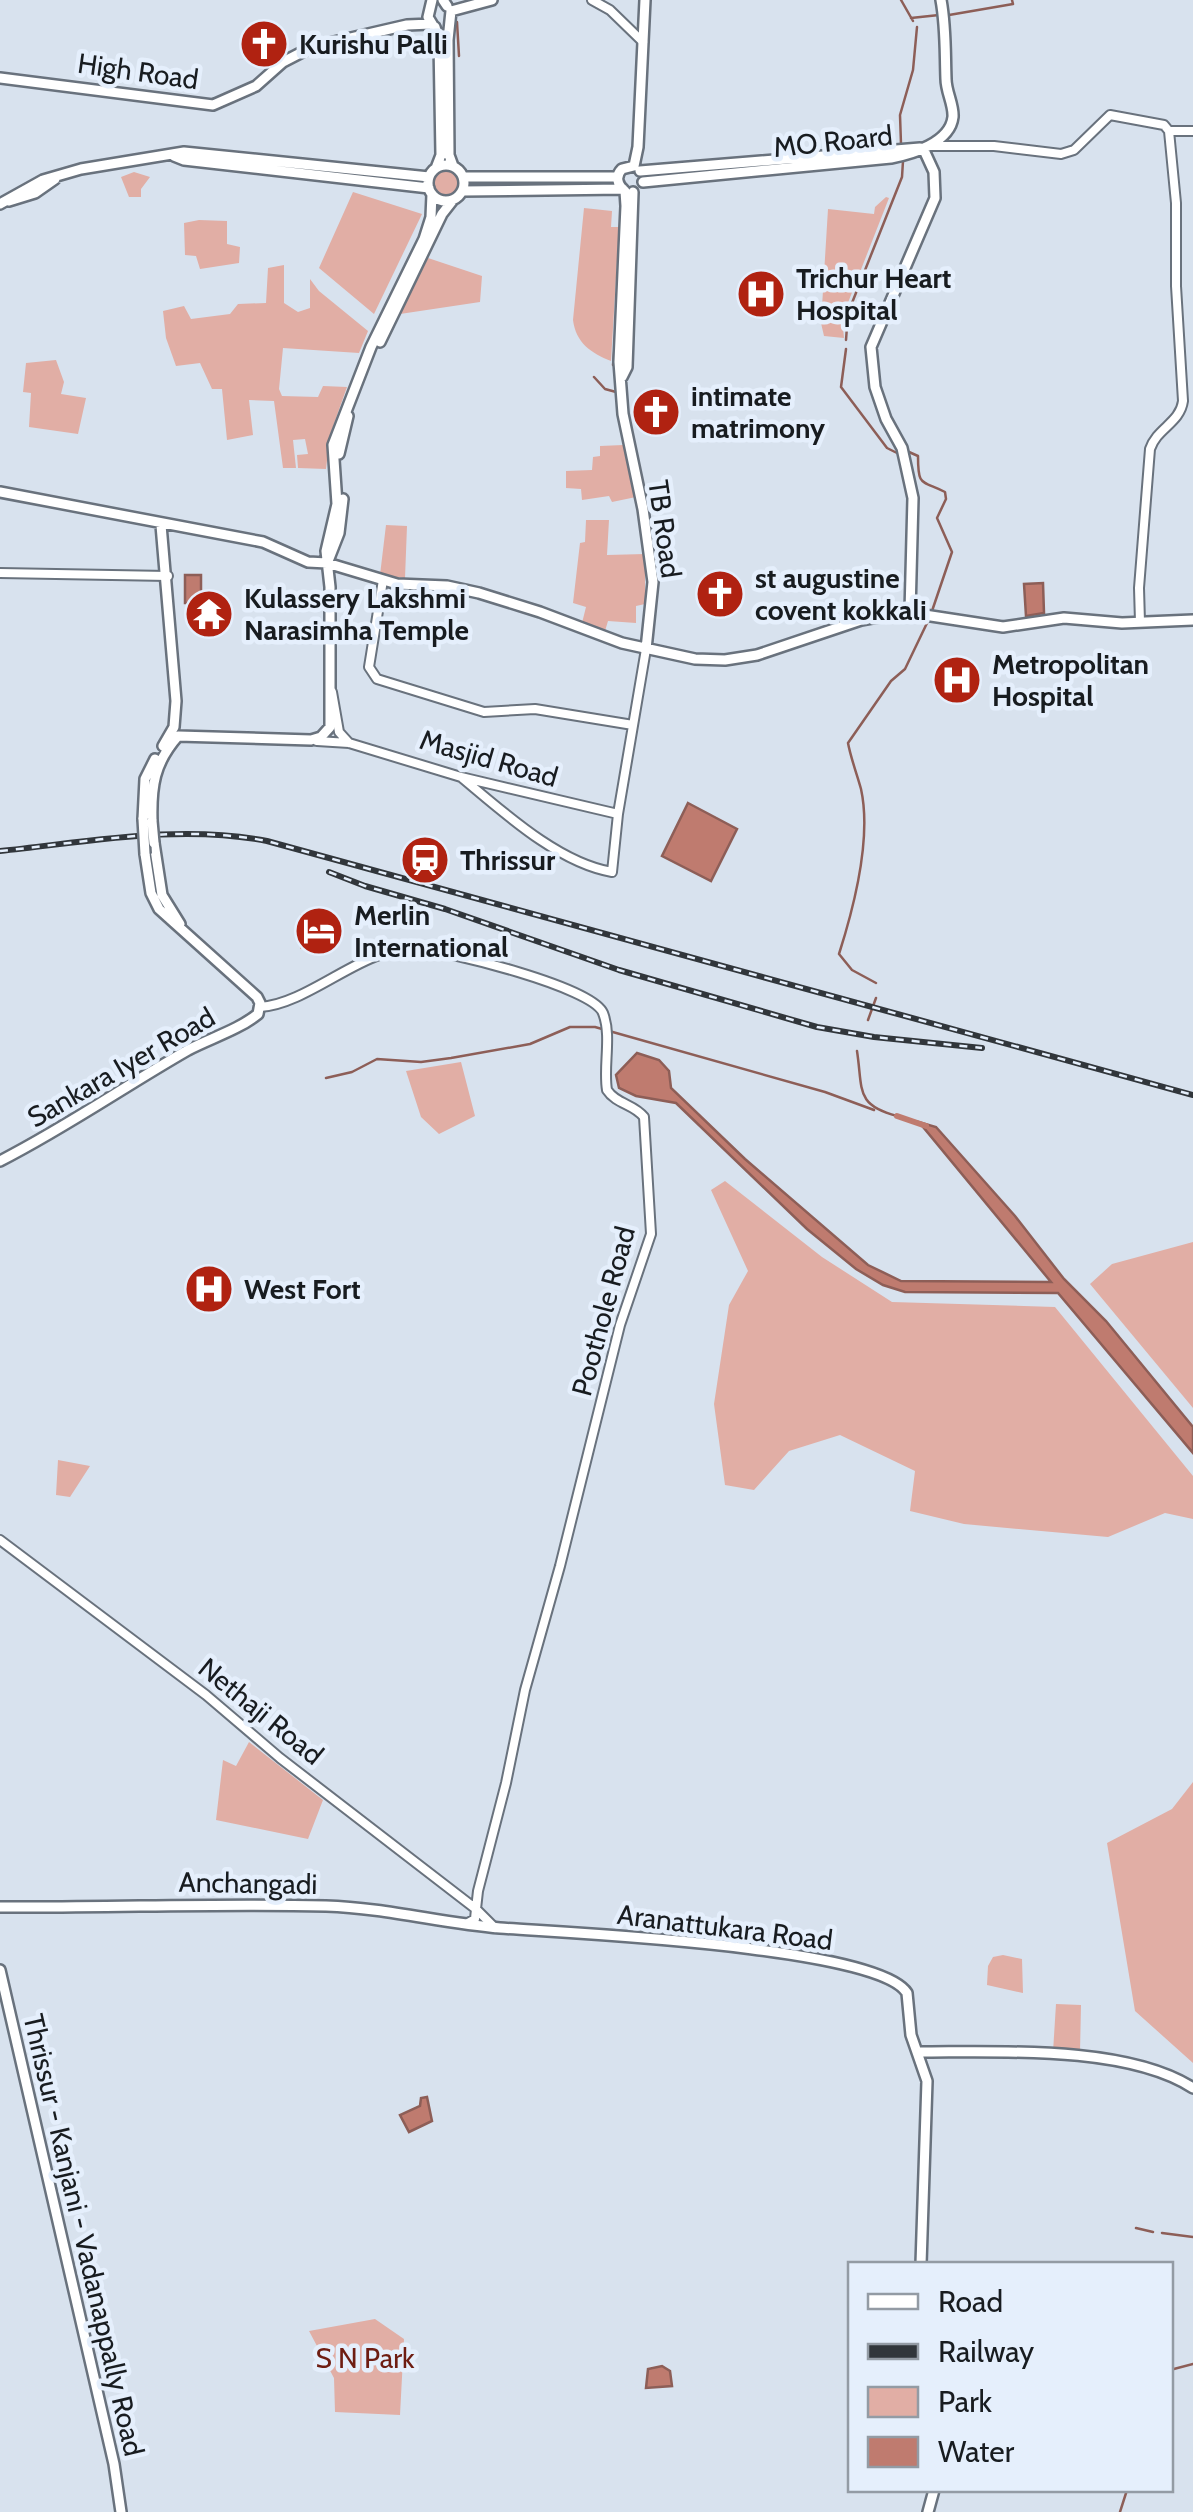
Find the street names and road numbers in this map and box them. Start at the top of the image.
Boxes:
street label: High Road [75,46,201,96]
street label: MO Roard [772,118,894,164]
street label: TB Road [641,478,689,580]
street label: Masjid Road [416,722,562,794]
street label: Sankara Iyer Road [21,1000,221,1134]
street label: Poothole Road [564,1223,642,1399]
street label: Nethaji Road [192,1650,330,1772]
street label: Anchangadi [178,1865,318,1901]
street label: Aranattukara Road [615,1897,835,1957]
street label: Thrissur - Kanjani - Vadanappally Road [17,2011,151,2459]

